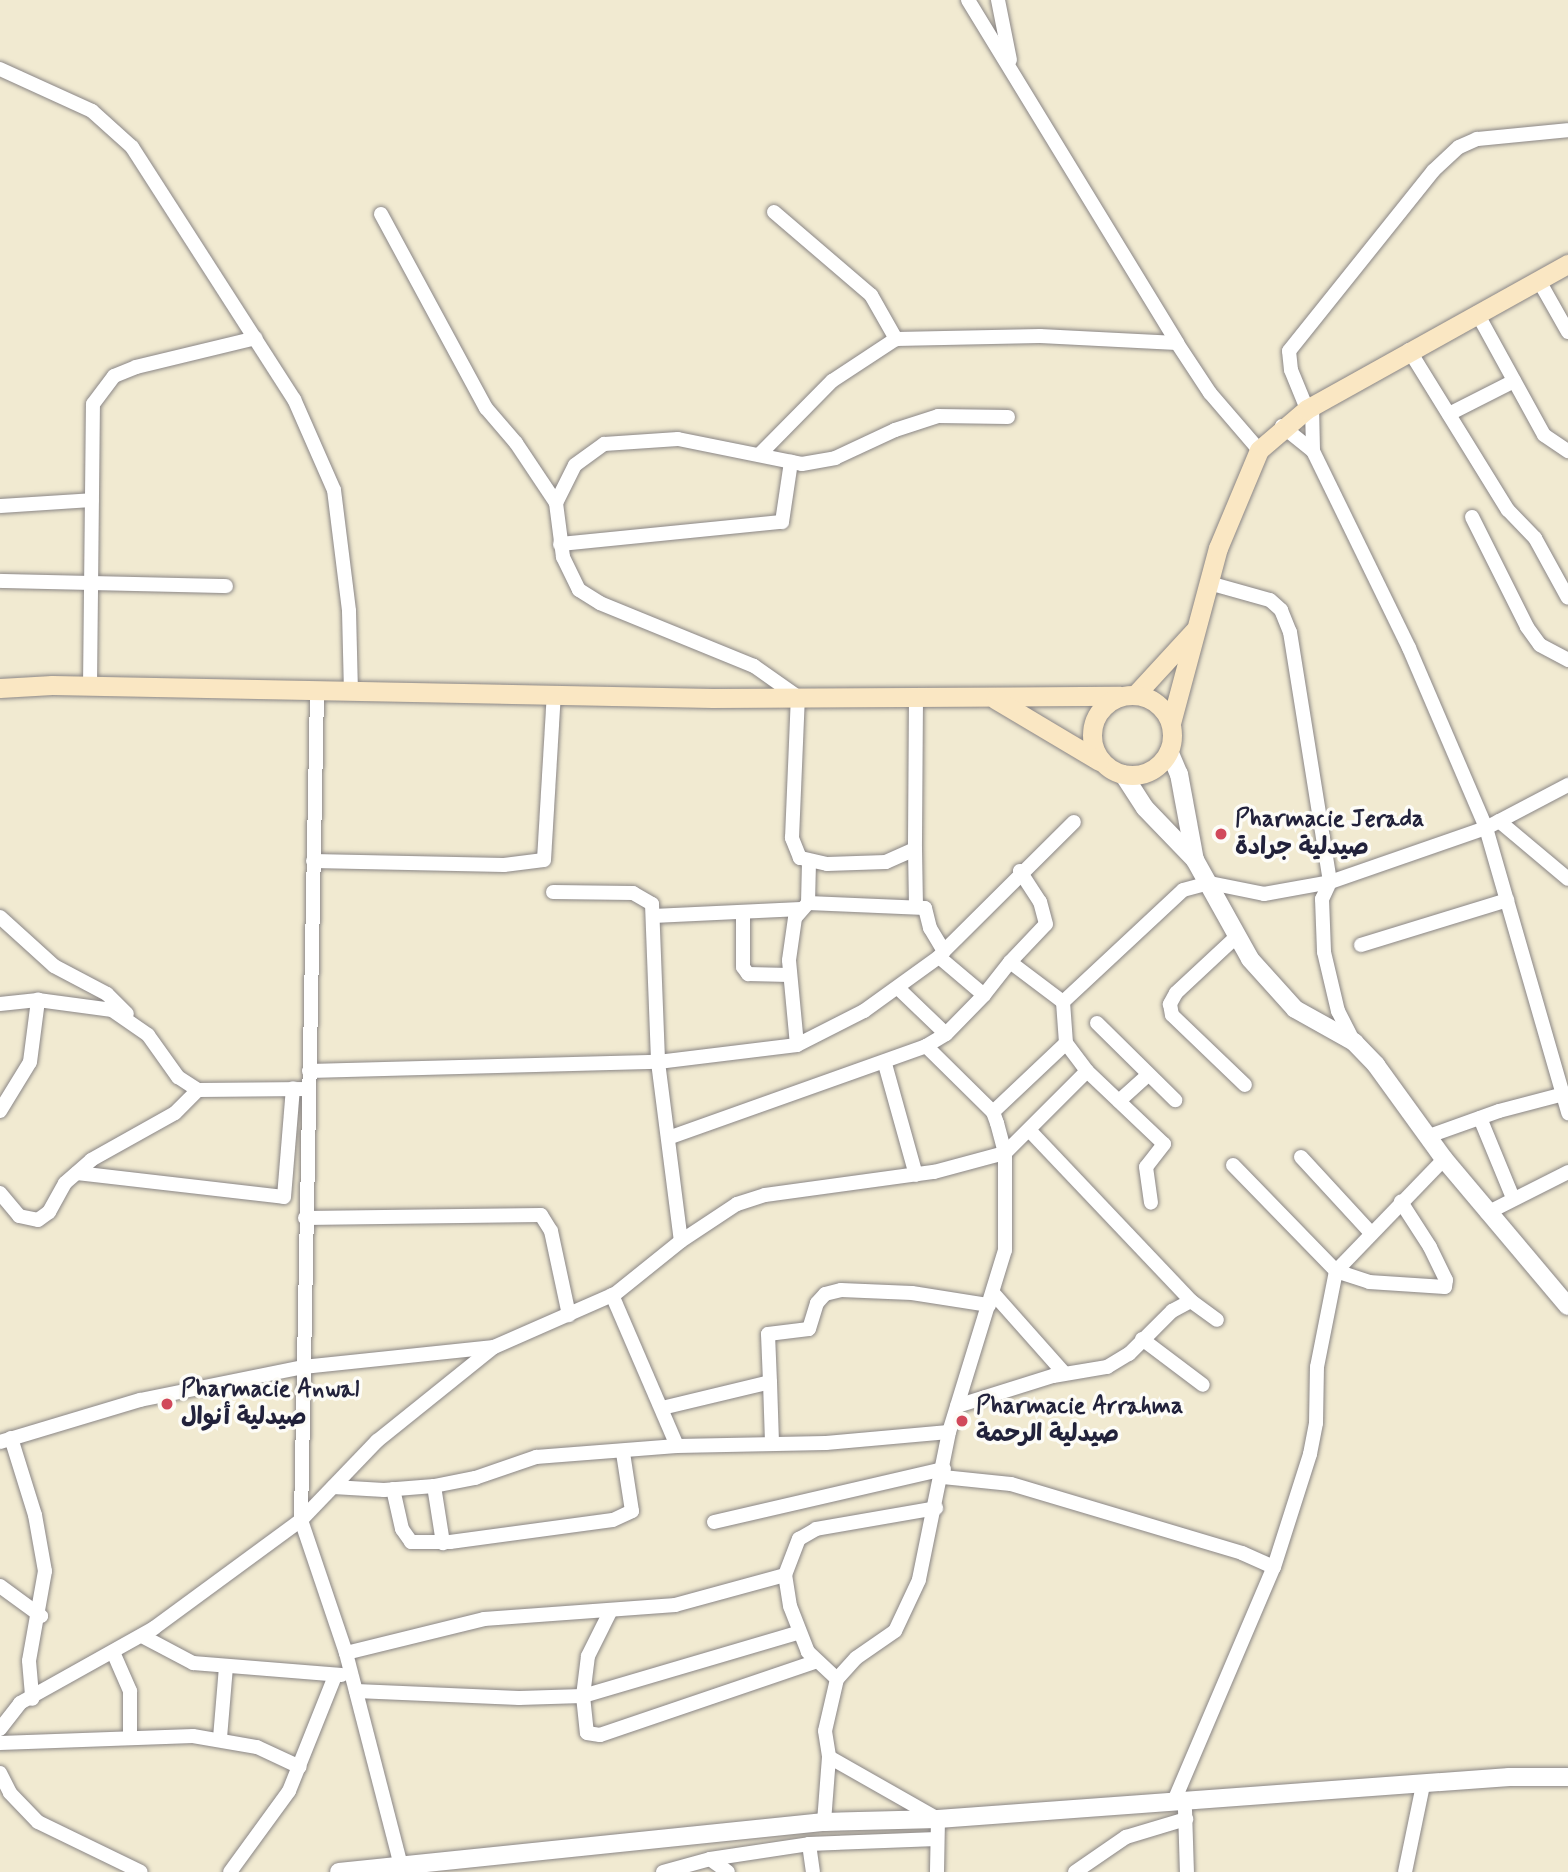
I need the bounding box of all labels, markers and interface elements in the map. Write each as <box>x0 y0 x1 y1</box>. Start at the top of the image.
place label: Pharmacie Jerada صيدلية جرادة <box>1235 806 1425 862</box>
marker: Pharmacie Jerada صيدلية جرادة <box>1213 826 1229 842</box>
place label: Pharmacie Anwal صيدلية أنوال <box>181 1376 357 1432</box>
place label: Pharmacie Arrahma صيدلية الرحمة <box>976 1393 1183 1449</box>
marker: Pharmacie Anwal صيدلية أنوال <box>159 1396 175 1412</box>
marker: Pharmacie Arrahma صيدلية الرحمة <box>954 1413 970 1429</box>

